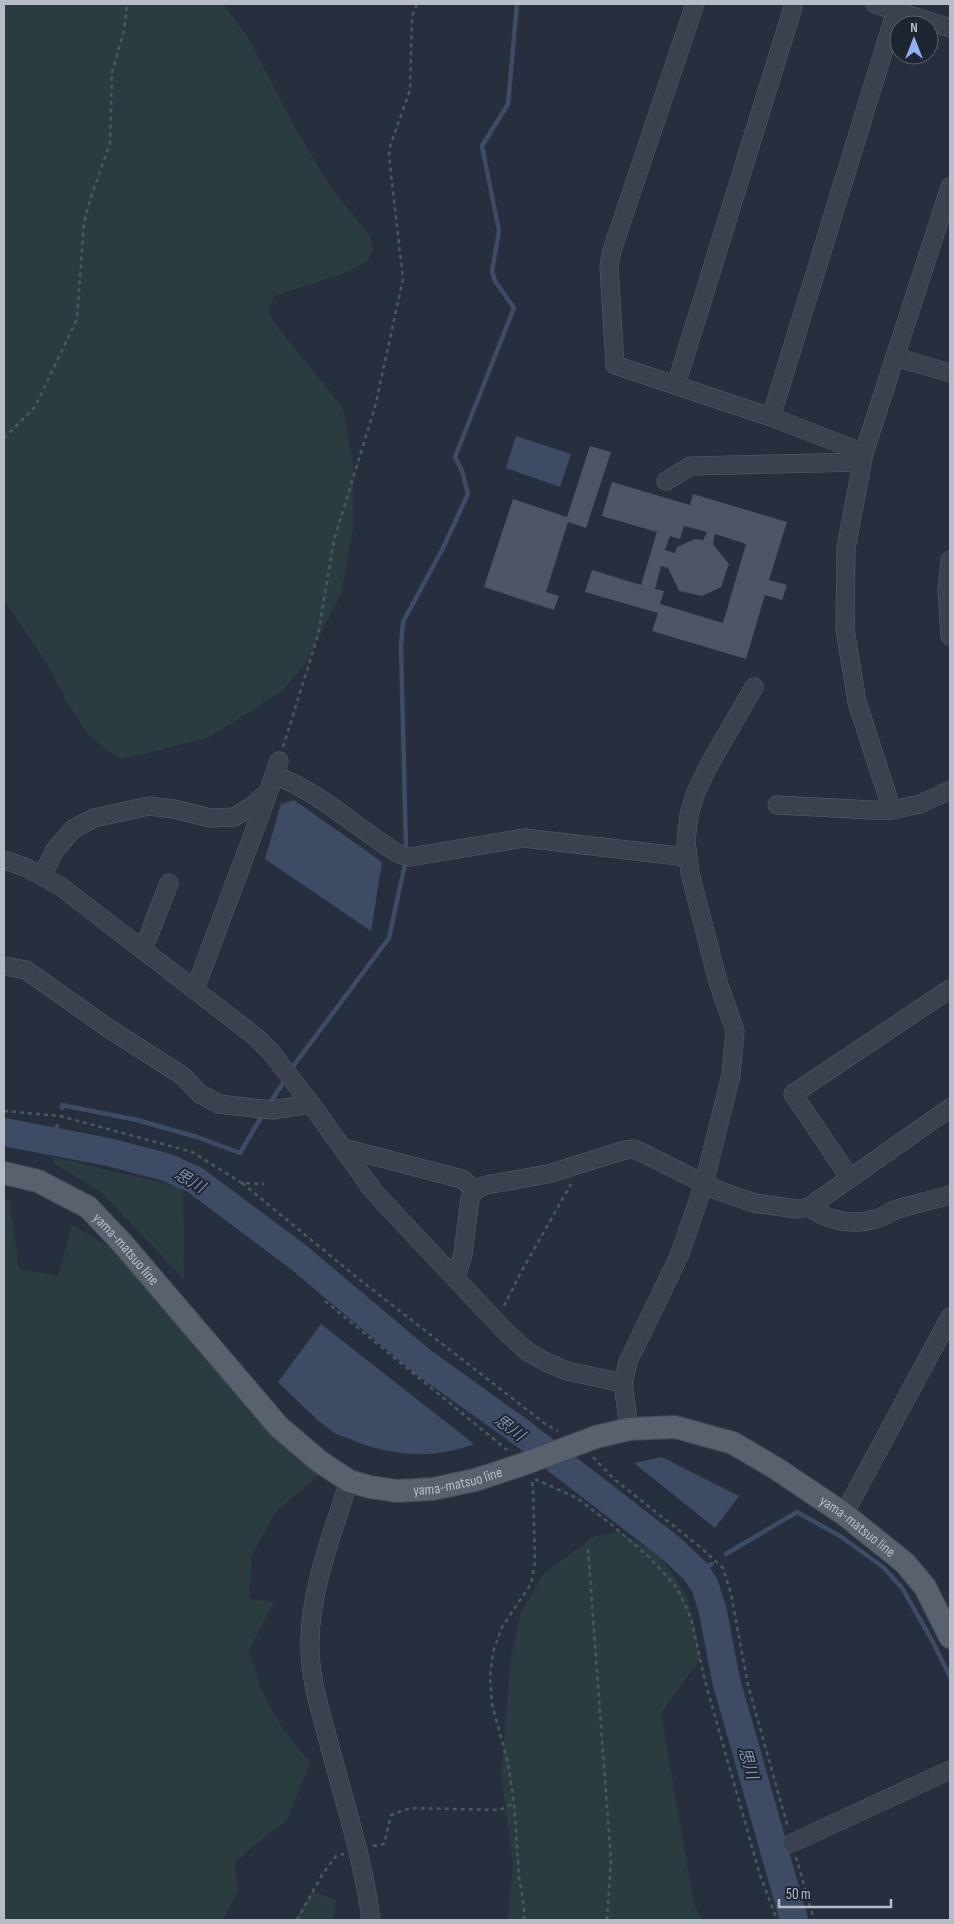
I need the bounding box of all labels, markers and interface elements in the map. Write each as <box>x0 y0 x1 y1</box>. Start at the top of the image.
north arrow <box>889 15 939 65</box>
text: N <box>910 19 918 36</box>
water label: 思川 <box>171 1165 210 1199</box>
street label: yama-matsuo line <box>88 1209 163 1289</box>
water label: 思川 <box>491 1411 529 1447</box>
street label: yama-matsuo line <box>413 1463 505 1500</box>
street label: yama-matsuo line <box>816 1491 899 1562</box>
water label: 思川 <box>734 1745 762 1783</box>
scale bar <box>779 1876 892 1908</box>
text: 50 m <box>786 1885 811 1904</box>

